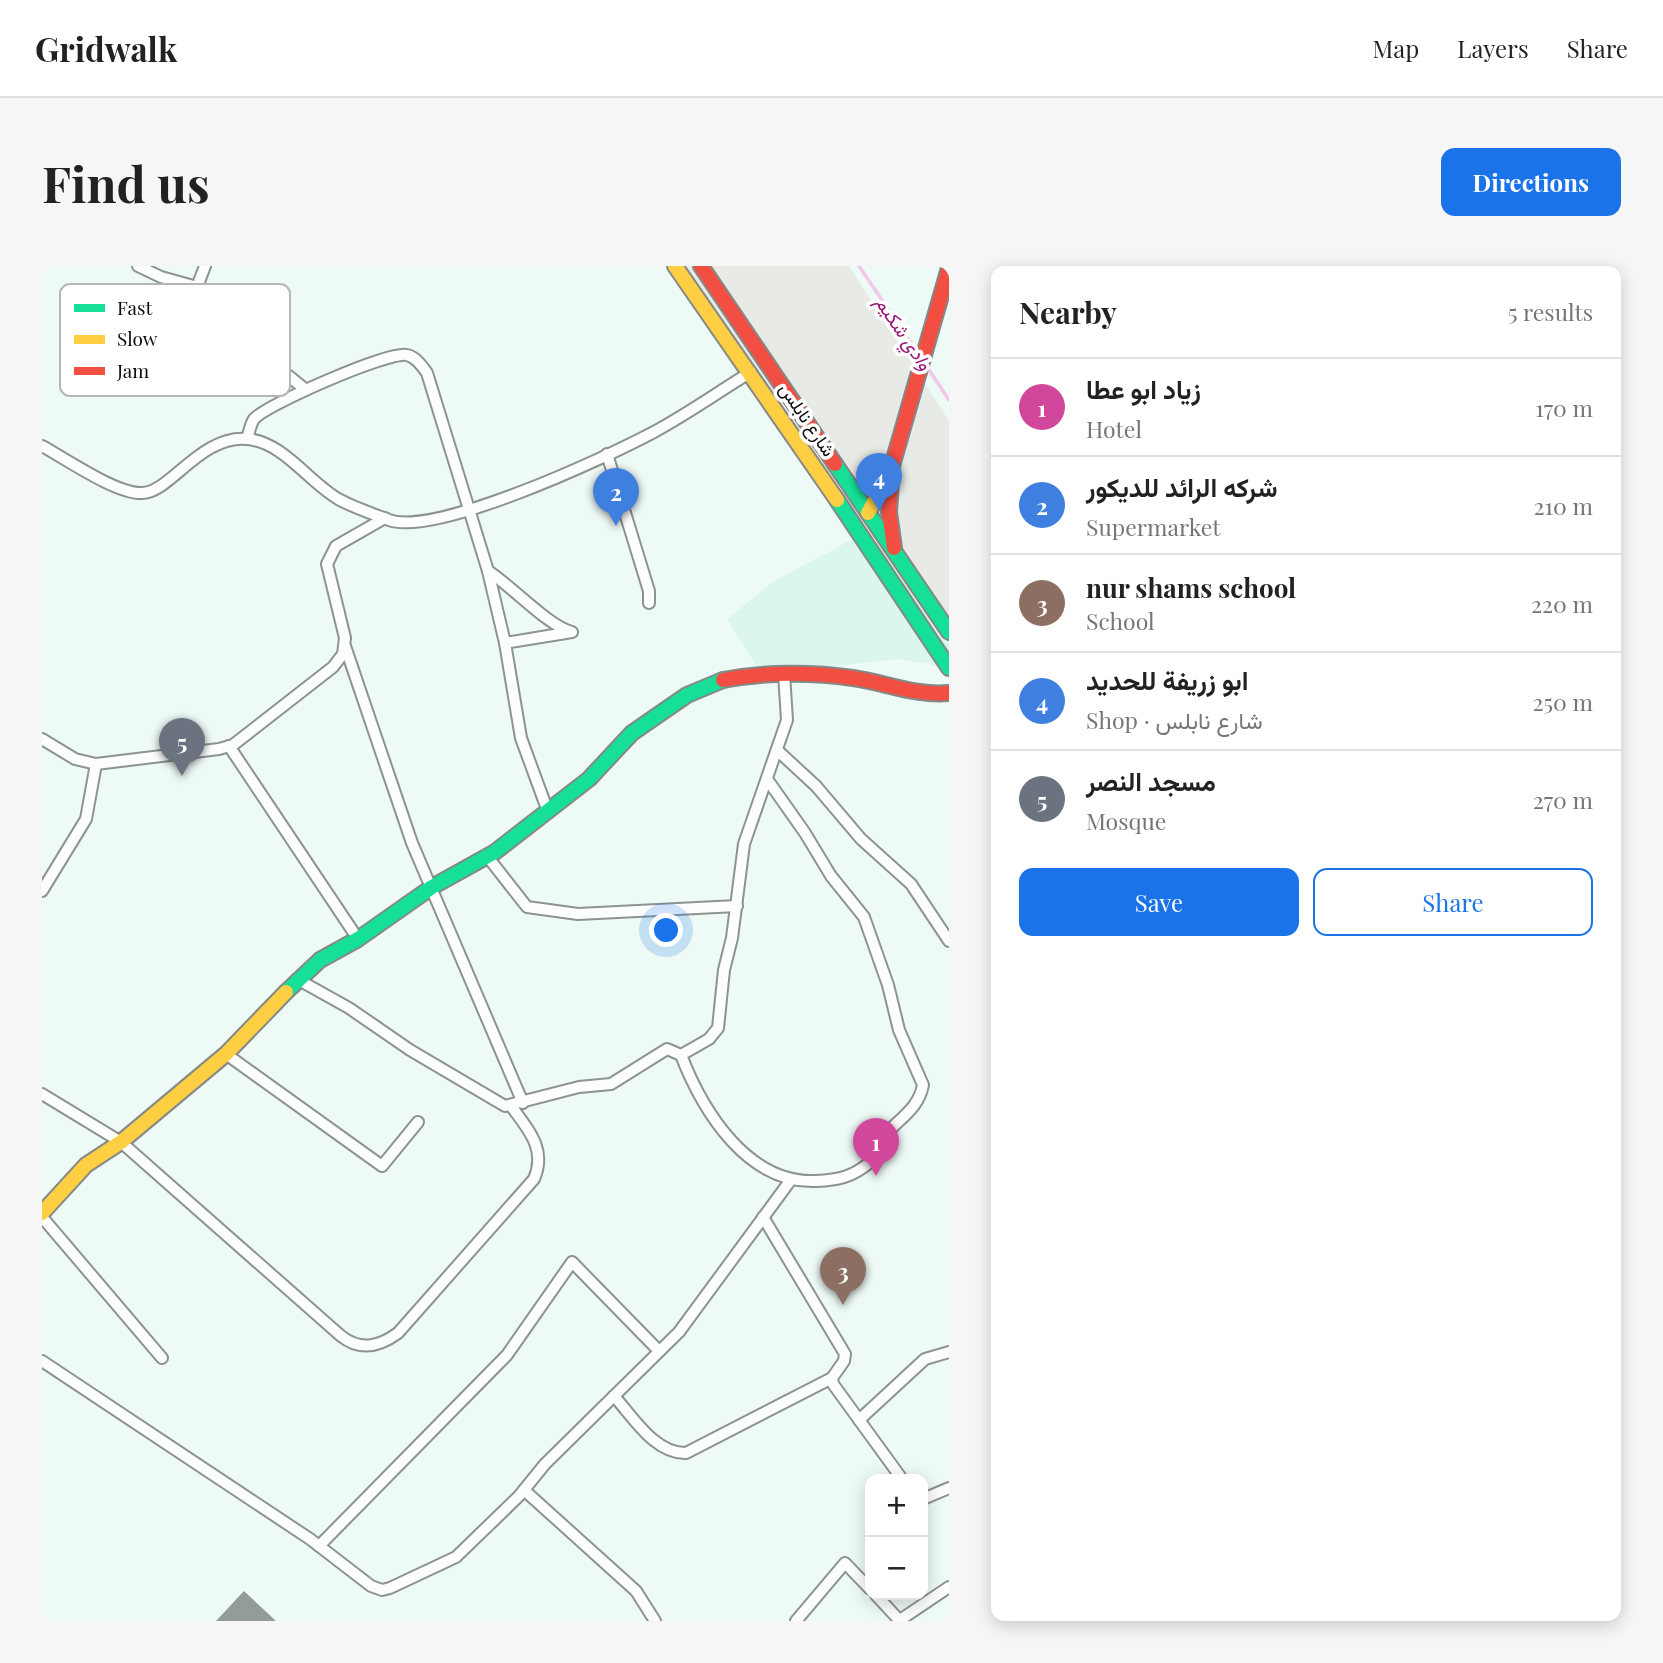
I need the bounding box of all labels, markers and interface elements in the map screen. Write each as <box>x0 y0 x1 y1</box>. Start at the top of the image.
text: Gridwalk <box>35 26 177 70</box>
text: Map <box>1373 32 1419 64</box>
text: Layers <box>1457 32 1529 64</box>
text: Share <box>1567 32 1628 64</box>
button: Directions <box>1441 148 1621 216</box>
text: Find us <box>42 150 210 215</box>
legend <box>60 284 290 396</box>
water label: وادي شكيم <box>867 290 939 377</box>
text: Nearby <box>1019 292 1117 332</box>
text: Fast <box>117 294 153 320</box>
text: 5 results <box>1508 296 1593 327</box>
text: Slow <box>117 325 158 351</box>
text: Jam <box>116 357 149 383</box>
text: زياد ابو عطا <box>1086 371 1201 406</box>
street label: شارع نابلس <box>774 378 841 461</box>
text: 1 <box>1038 392 1046 423</box>
text: 170 m <box>1535 392 1593 423</box>
text: Hotel <box>1086 413 1142 444</box>
pin: 4 <box>856 453 902 511</box>
pin: 2 <box>593 468 639 526</box>
text: شركه الرائد للديكور <box>1086 469 1278 504</box>
text: 2 <box>1036 490 1048 521</box>
text: 210 m <box>1534 490 1593 521</box>
text: Supermarket <box>1086 511 1220 542</box>
text: nur shams school <box>1086 570 1296 605</box>
text: 3 <box>1036 588 1048 619</box>
text: 220 m <box>1531 588 1593 619</box>
text: School <box>1086 605 1155 636</box>
text: ابو زريفة للحديد <box>1086 662 1248 697</box>
text: 4 <box>1036 686 1048 717</box>
text: 250 m <box>1532 686 1593 717</box>
text: Shop · شارع نابلس <box>1086 704 1263 735</box>
pin: 5 <box>159 718 205 776</box>
text: مسجد النصر <box>1086 763 1216 798</box>
text: 5 <box>1037 784 1047 815</box>
text: 270 m <box>1533 784 1593 815</box>
text: Mosque <box>1086 805 1166 836</box>
button: Save <box>1019 868 1299 936</box>
button: Share <box>1313 868 1593 936</box>
your location <box>649 913 683 947</box>
pin: 1 <box>853 1118 899 1176</box>
pin: 3 <box>820 1247 866 1305</box>
map controls <box>865 1474 928 1600</box>
button: + <box>865 1474 928 1537</box>
button: − <box>865 1537 928 1600</box>

